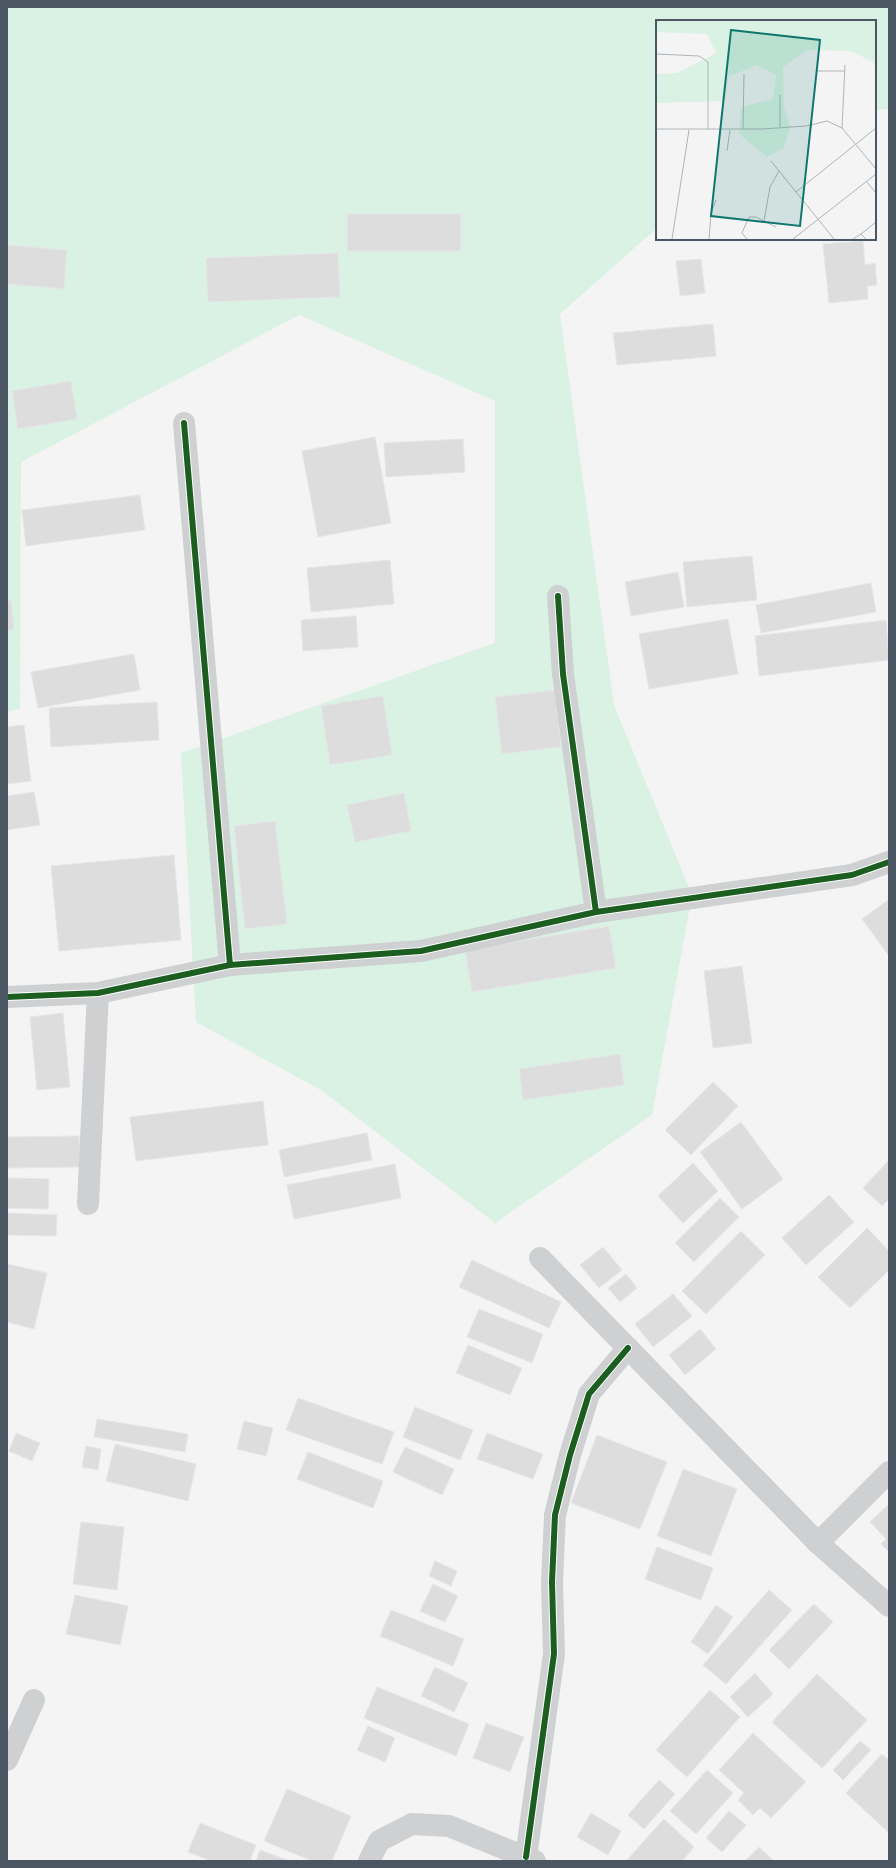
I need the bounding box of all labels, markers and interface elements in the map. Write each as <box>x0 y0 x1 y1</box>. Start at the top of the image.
inset map <box>656 20 876 240</box>

